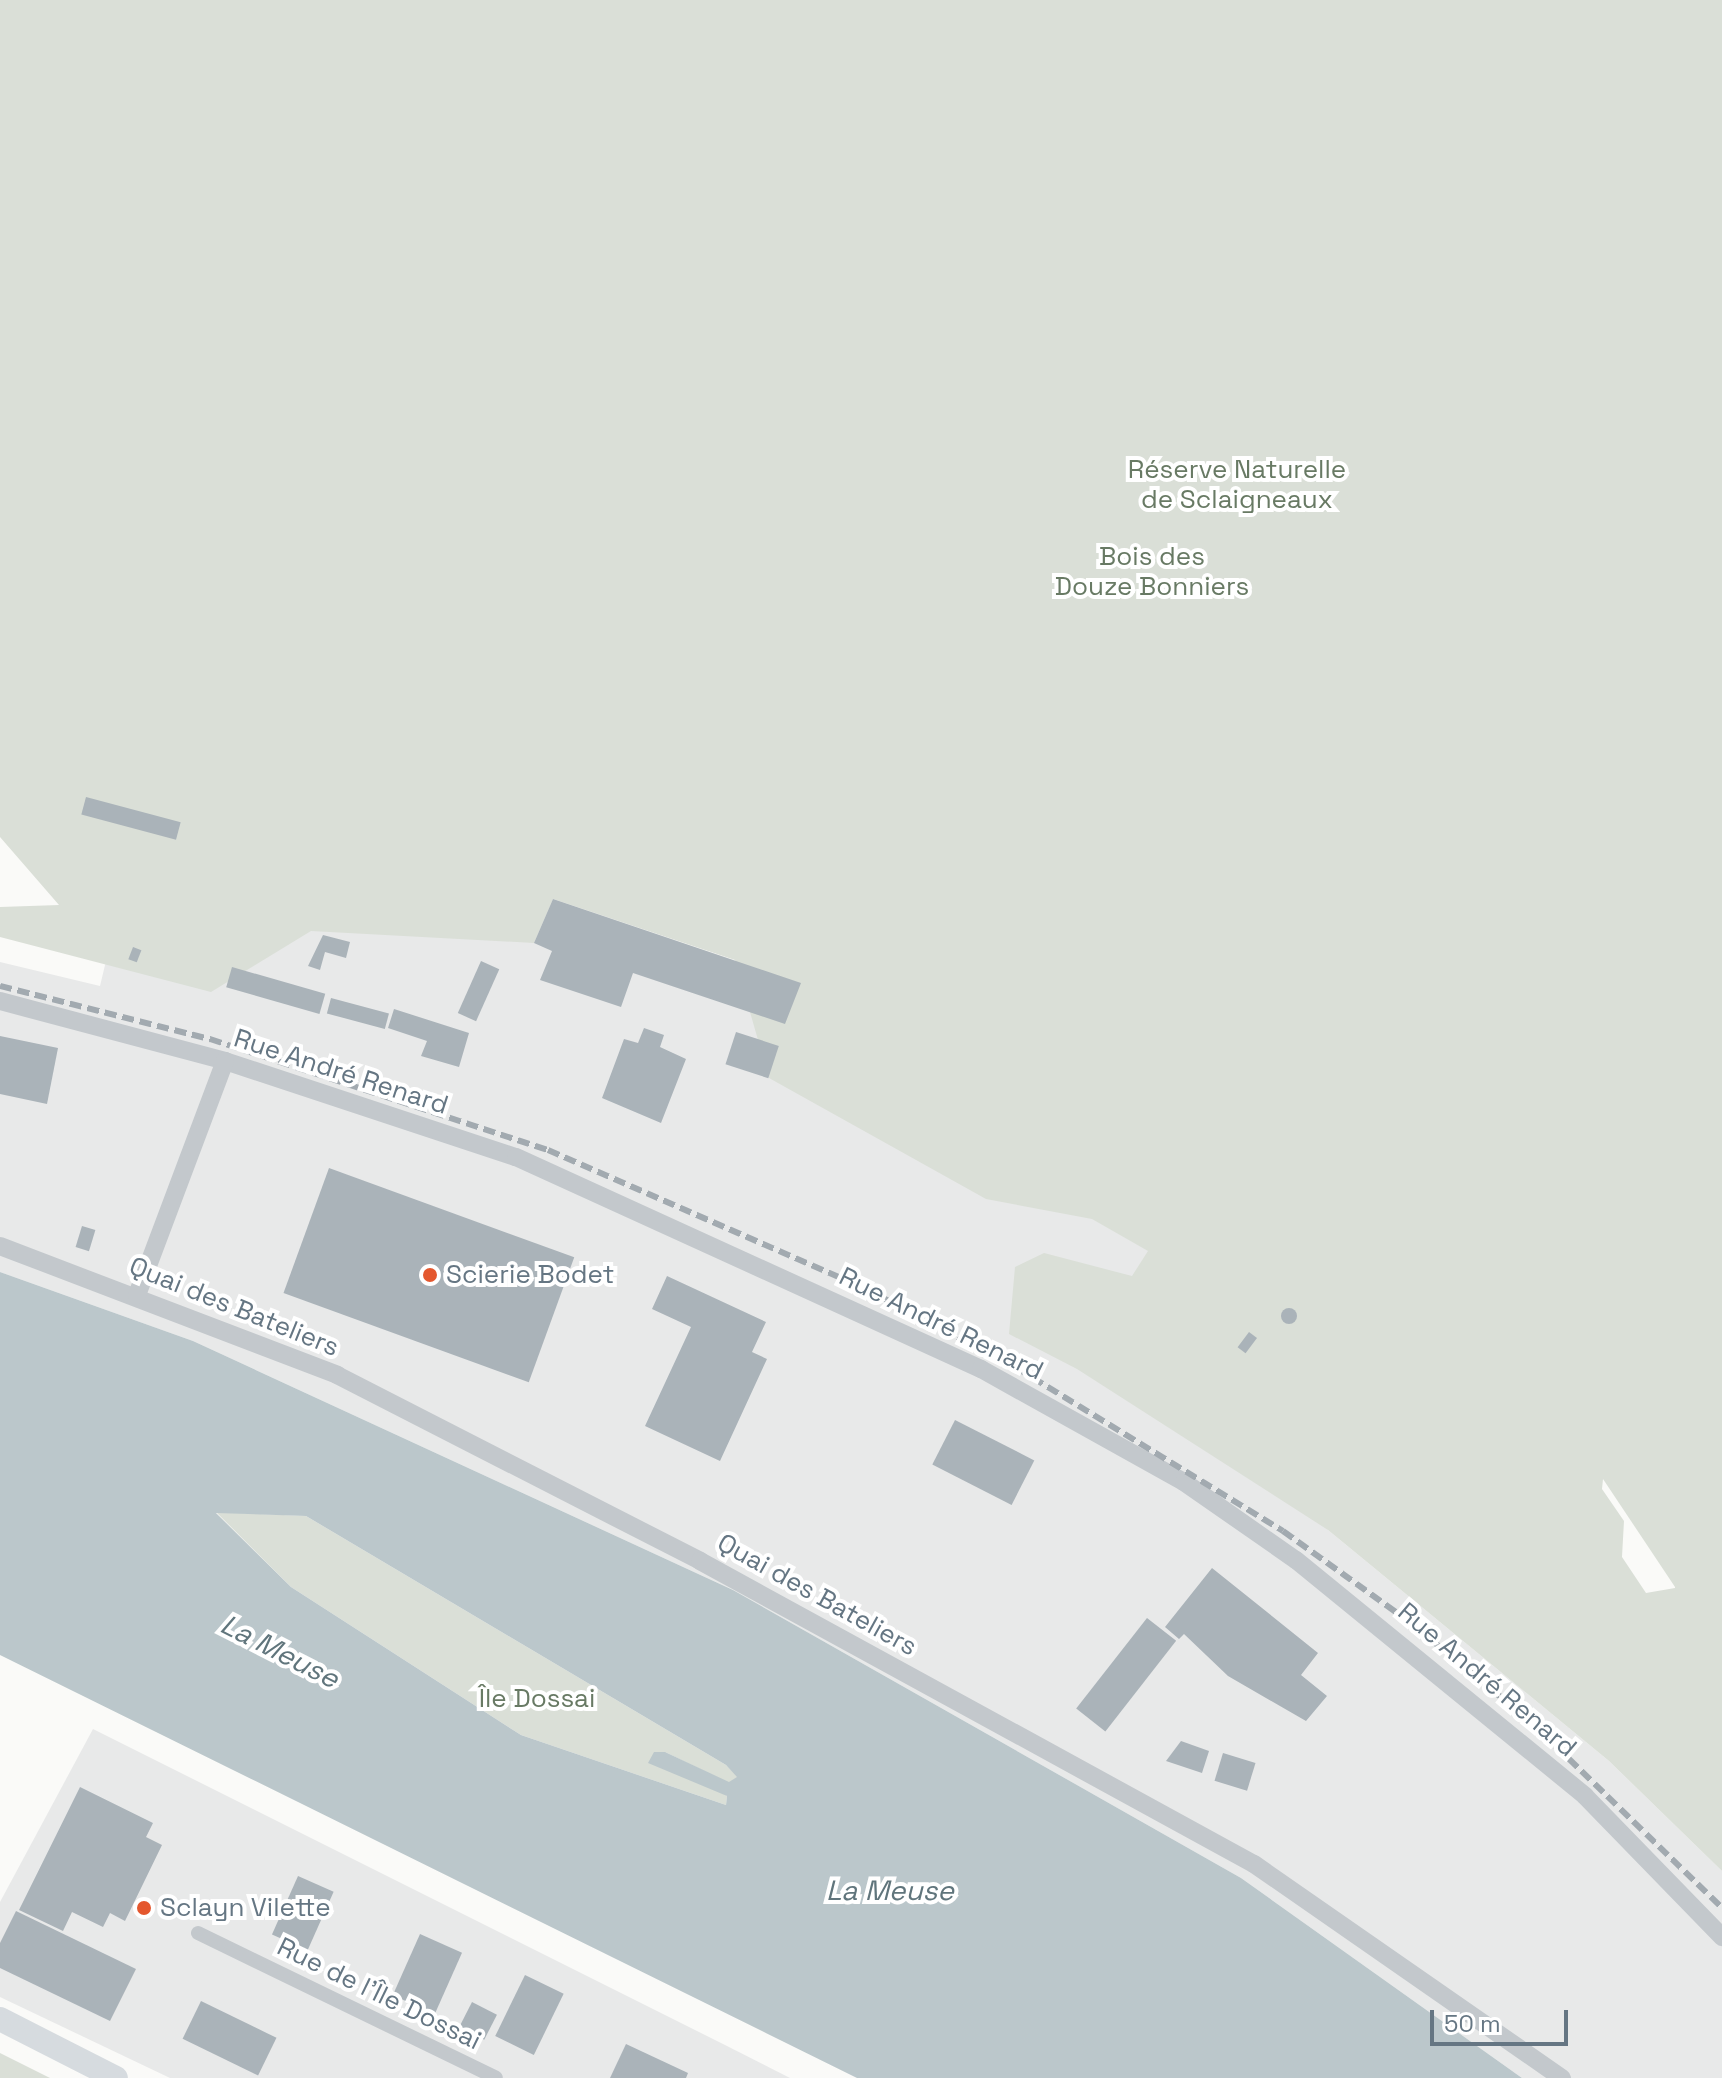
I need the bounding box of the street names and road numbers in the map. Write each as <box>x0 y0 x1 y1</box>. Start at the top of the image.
street label: Rue André Renard <box>230 1023 452 1121</box>
street label: Quai des Bateliers <box>125 1251 343 1363</box>
street label: Rue André Renard <box>834 1261 1048 1387</box>
street label: Quai des Bateliers <box>712 1527 922 1663</box>
street label: Rue André Renard <box>1391 1596 1583 1764</box>
street label: Rue de l'Île Dossai <box>272 1931 486 2057</box>

